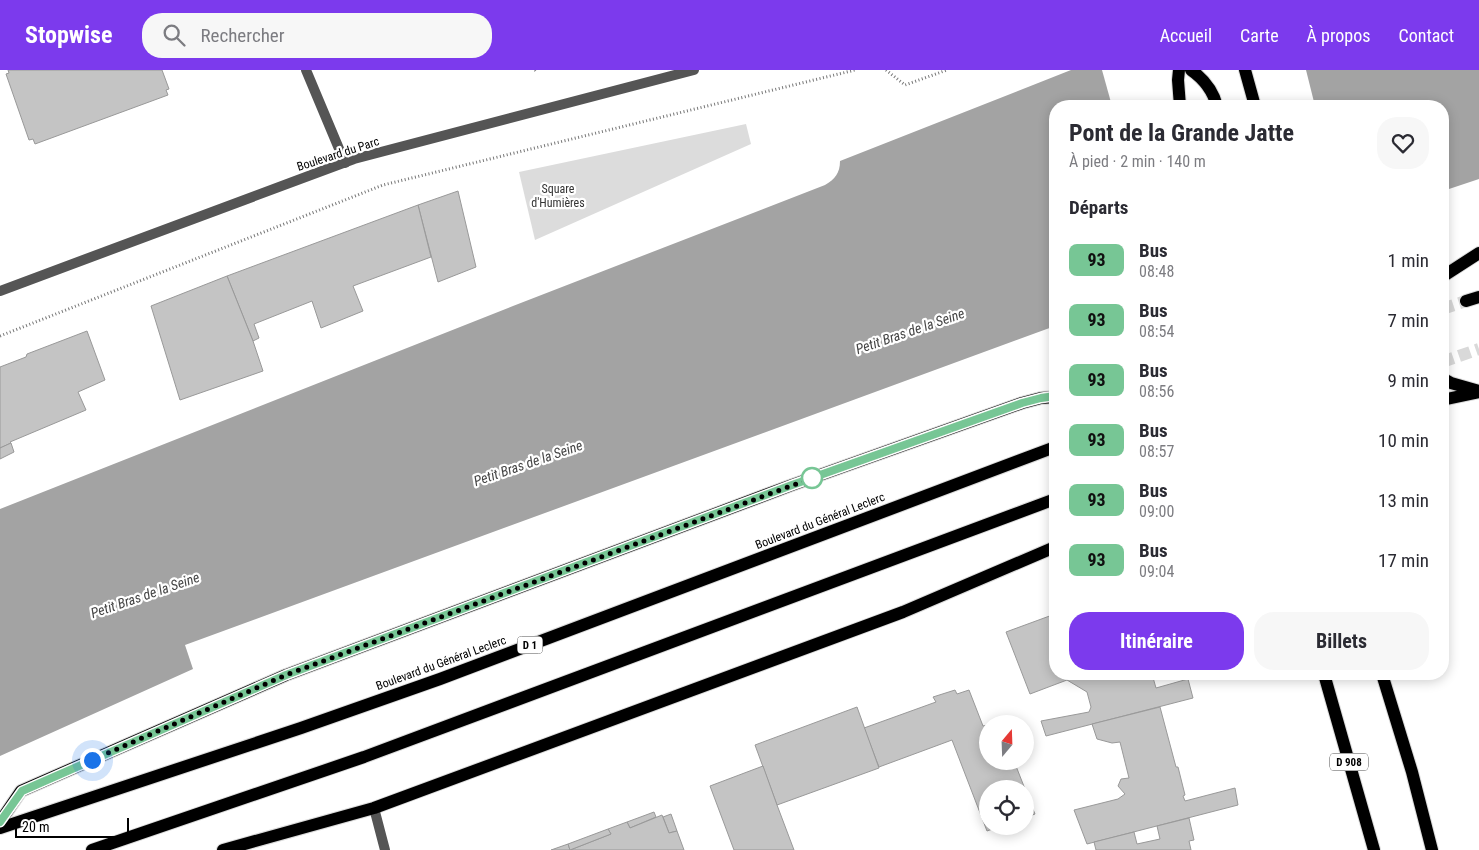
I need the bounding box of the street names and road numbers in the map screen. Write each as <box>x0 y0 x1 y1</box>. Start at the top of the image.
street label: Boulevard du Parc <box>295 134 381 174</box>
street label: Boulevard du Général Leclerc <box>753 490 887 552</box>
street label: Boulevard du Général Leclerc <box>374 633 508 693</box>
road number: D 1 <box>518 636 542 654</box>
road number: D 908 <box>1330 754 1368 770</box>

